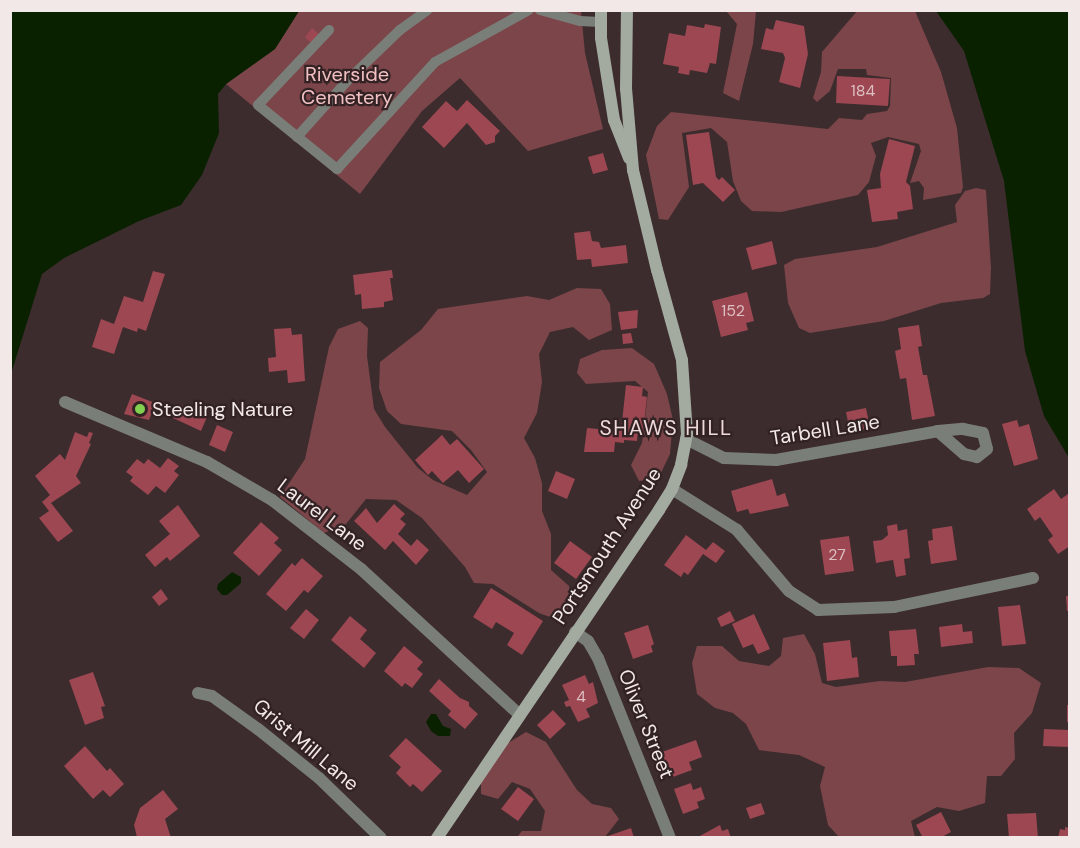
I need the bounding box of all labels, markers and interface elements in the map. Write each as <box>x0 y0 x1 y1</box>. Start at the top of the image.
park label: Riverside Cemetery <box>301 62 393 109</box>
house number: 184 <box>851 81 875 101</box>
house number: 152 <box>721 301 745 321</box>
place label: Steeling Nature <box>152 397 293 421</box>
marker: Steeling Nature <box>133 402 147 416</box>
street label: Tarbell Lane <box>769 410 881 450</box>
district label: SHAWS HILL <box>599 415 733 441</box>
street label: Portsmouth Avenue <box>547 463 667 629</box>
street label: Laurel Lane <box>273 474 371 556</box>
house number: 27 <box>828 545 846 565</box>
street label: Oliver Street <box>613 666 679 782</box>
house number: 4 <box>576 687 586 707</box>
street label: Grist Mill Lane <box>248 694 364 796</box>

